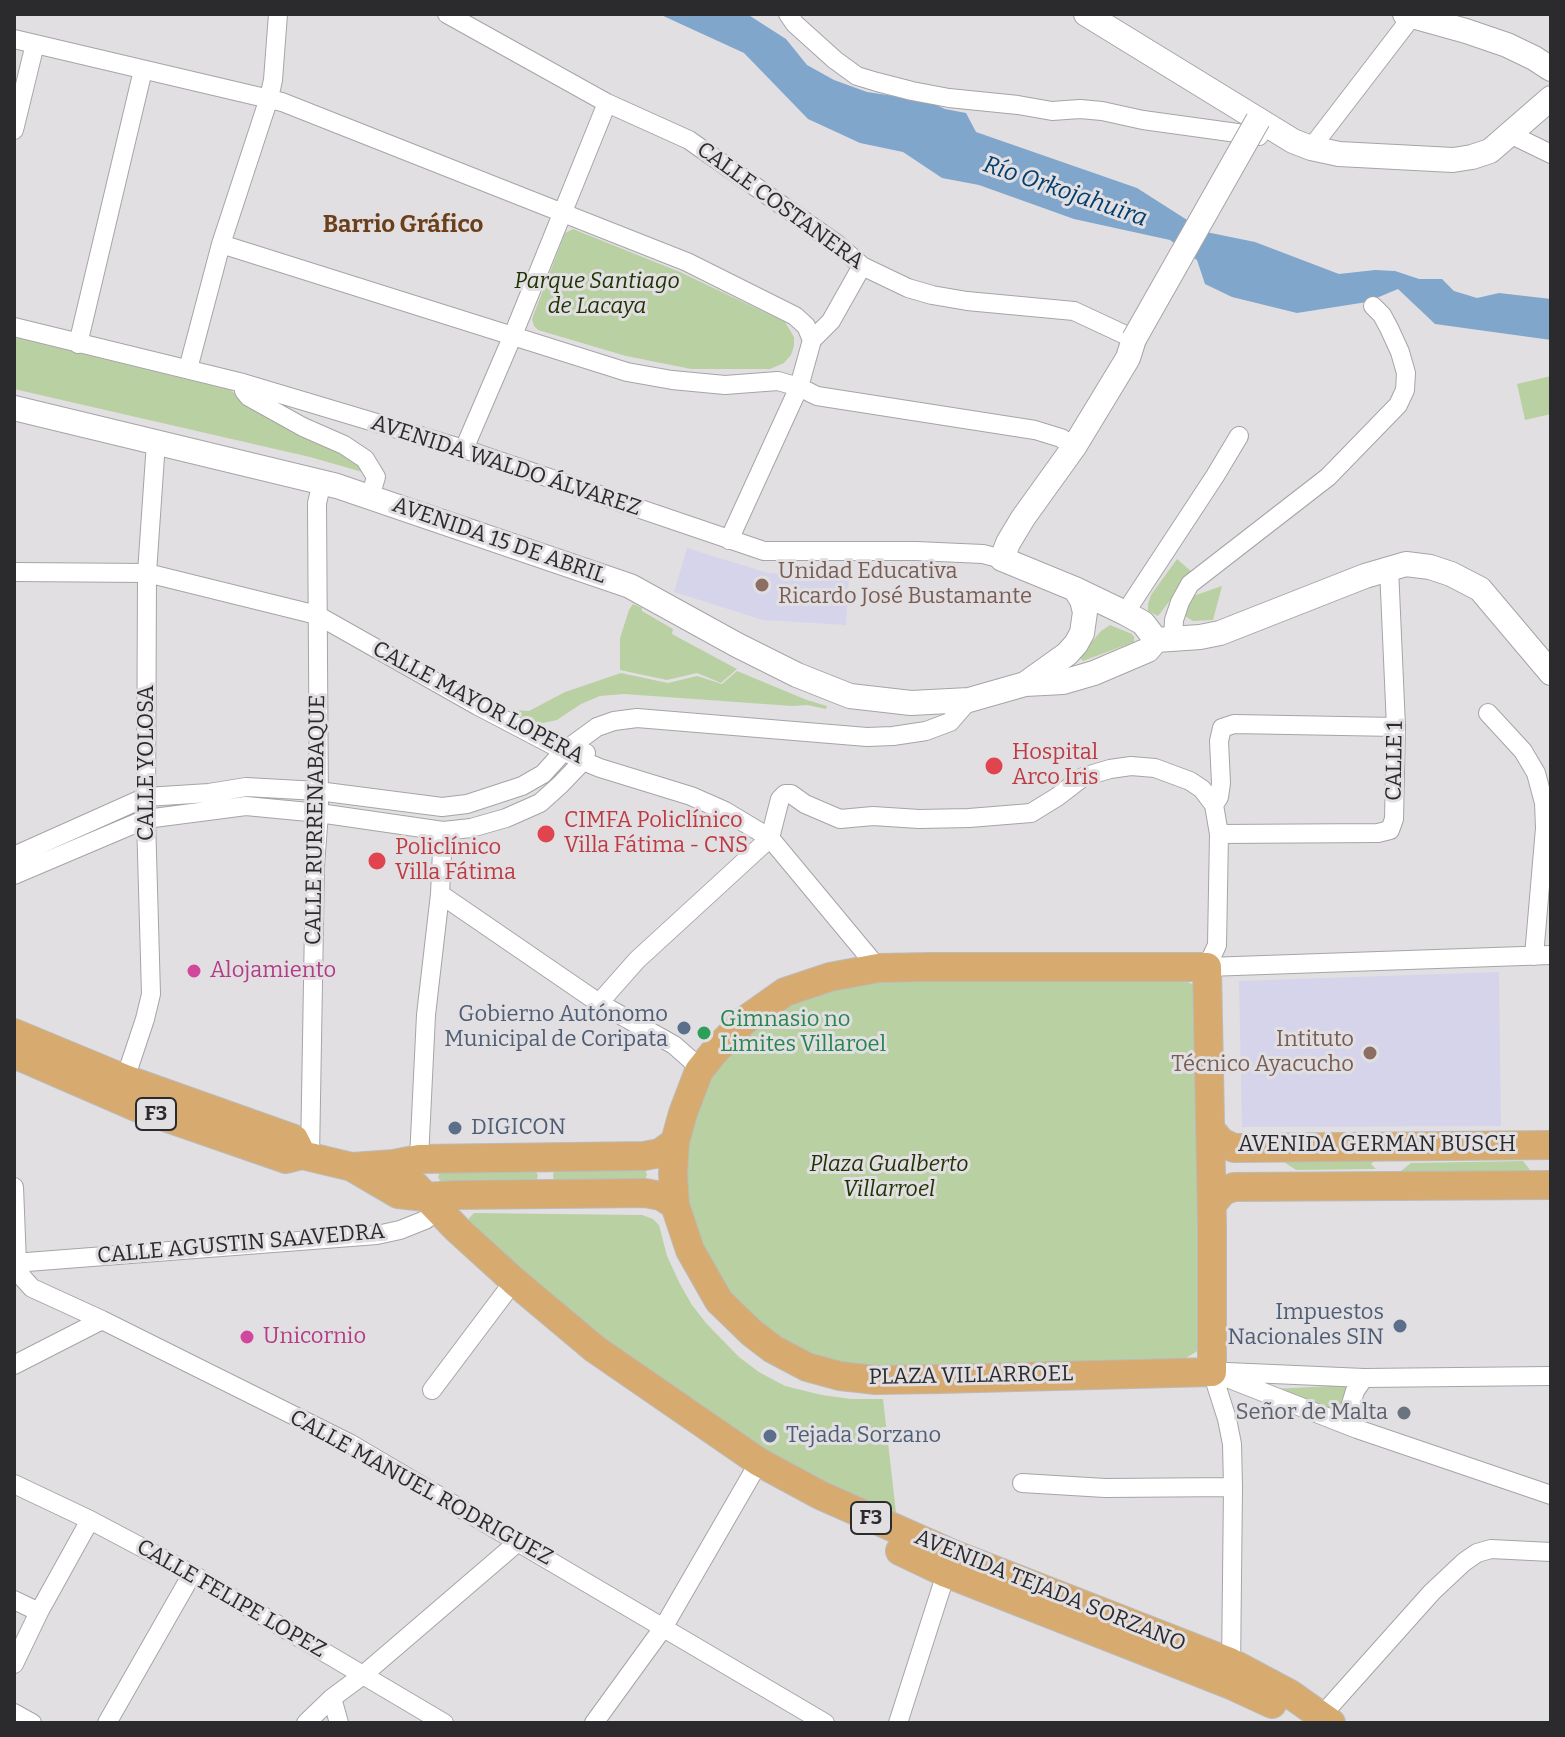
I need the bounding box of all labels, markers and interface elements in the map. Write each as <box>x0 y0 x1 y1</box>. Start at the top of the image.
street label: CALLE COSTANERA <box>691 137 869 275</box>
water label: Río Orkojahuira <box>979 150 1151 234</box>
district label: Barrio Gráfico <box>323 211 483 239</box>
park label: Parque Santiago de Lacaya <box>514 269 680 320</box>
street label: AVENIDA WALDO ÁLVAREZ <box>368 410 644 522</box>
street label: AVENIDA 15 DE ABRIL <box>389 492 609 590</box>
place label: Unidad Educativa Ricardo José Bustamante <box>778 559 1032 610</box>
marker: Unidad Educativa Ricardo José Bustamante <box>753 576 771 594</box>
street label: CALLE MAYOR LOPERA <box>368 636 588 770</box>
street label: CALLE YOLOSA <box>134 685 160 841</box>
street label: CALLE RURRENABAQUE <box>301 695 331 945</box>
street label: CALLE 1 <box>1381 721 1409 801</box>
place label: Hospital Arco Iris <box>1012 740 1099 792</box>
marker: Hospital Arco Iris <box>983 755 1005 777</box>
place label: CIMFA Policlínico Villa Fátima - CNS <box>564 808 748 860</box>
marker: CIMFA Policlínico Villa Fátima - CNS <box>535 823 557 845</box>
place label: Policlínico Villa Fátima <box>395 835 516 886</box>
marker: Policlínico Villa Fátima <box>366 850 388 872</box>
place label: Alojamiento <box>210 958 336 984</box>
marker: Alojamiento <box>185 962 203 980</box>
place label: Gobierno Autónomo Municipal de Coripata <box>444 1002 668 1054</box>
place label: Gimnasio no Limites Villaroel <box>720 1007 886 1058</box>
marker: Gobierno Autónomo Municipal de Coripata <box>675 1019 693 1037</box>
marker: Gimnasio no Limites Villaroel <box>695 1024 713 1042</box>
place label: Intituto Técnico Ayacucho <box>1171 1027 1354 1078</box>
marker: Intituto Técnico Ayacucho <box>1361 1044 1379 1062</box>
road number: F3 <box>136 1098 176 1130</box>
place label: DIGICON <box>471 1115 566 1141</box>
marker: DIGICON <box>446 1119 464 1137</box>
street label: AVENIDA GERMAN BUSCH <box>1238 1132 1516 1158</box>
park label: Plaza Gualberto Villarroel <box>810 1152 968 1204</box>
street label: CALLE AGUSTIN SAAVEDRA <box>96 1218 386 1270</box>
place label: Impuestos Nacionales SIN <box>1227 1300 1384 1352</box>
marker: Impuestos Nacionales SIN <box>1391 1317 1409 1335</box>
place label: Unicornio <box>263 1324 366 1350</box>
marker: Unicornio <box>238 1328 256 1346</box>
street label: PLAZA VILLARROEL <box>868 1361 1074 1391</box>
place label: Señor de Malta <box>1235 1400 1388 1426</box>
marker: Señor de Malta <box>1395 1404 1413 1422</box>
street label: CALLE MANUEL RODRIGUEZ <box>285 1405 557 1571</box>
place label: Tejada Sorzano <box>786 1423 941 1449</box>
marker: Tejada Sorzano <box>761 1427 779 1445</box>
road number: F3 <box>851 1502 891 1534</box>
street label: AVENIDA TEJADA SORZANO <box>911 1524 1189 1658</box>
street label: CALLE FELIPE LOPEZ <box>132 1534 330 1664</box>

